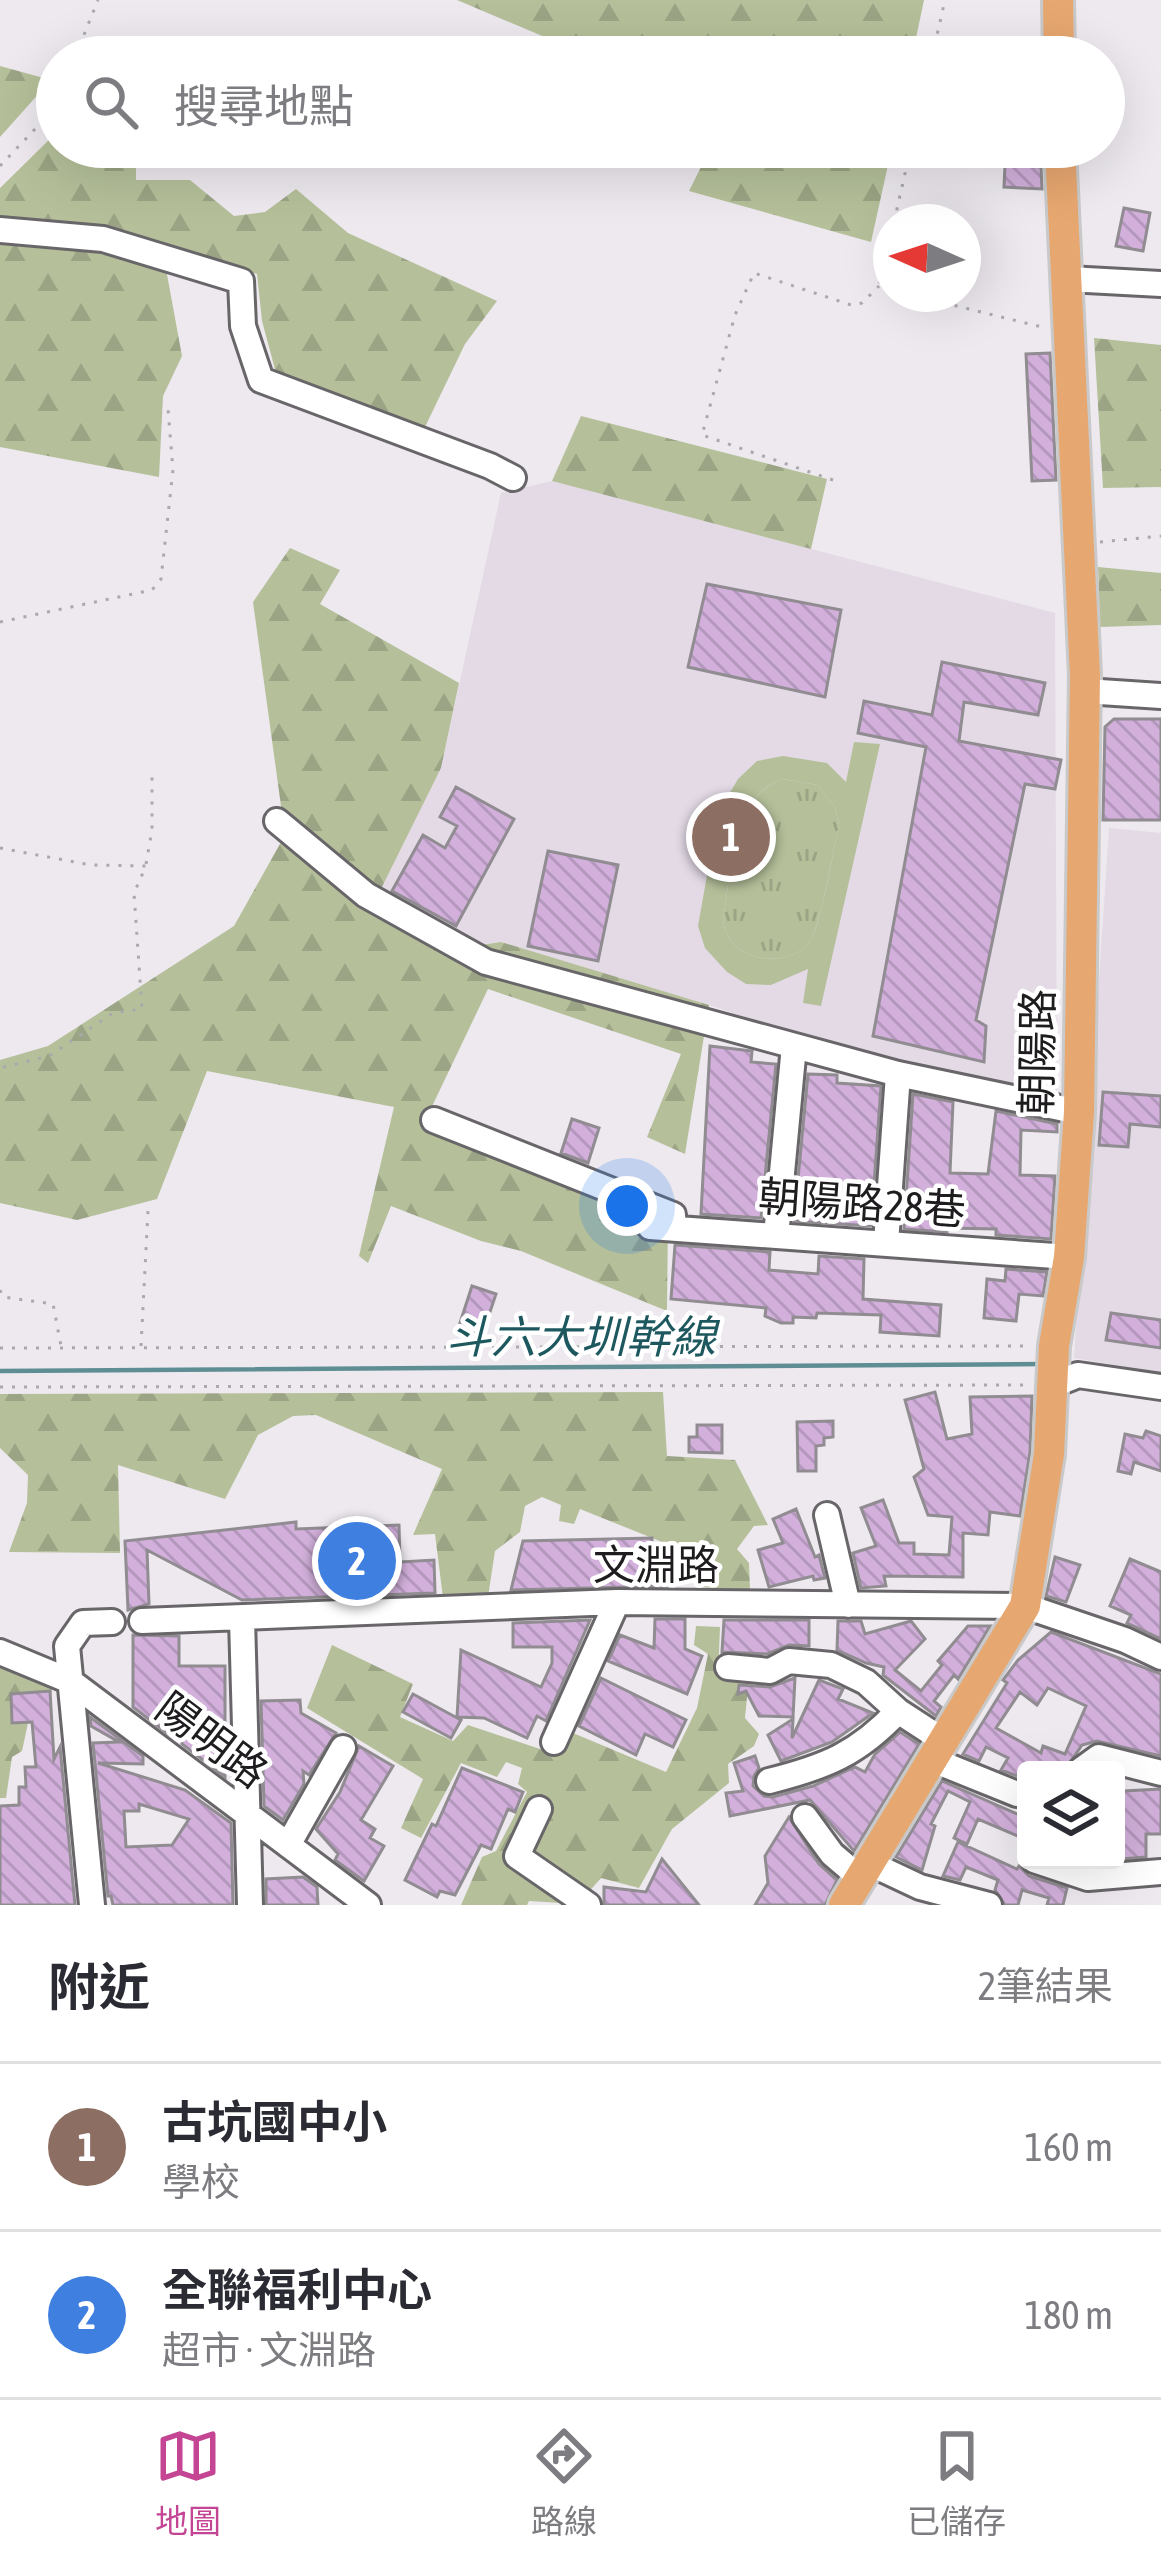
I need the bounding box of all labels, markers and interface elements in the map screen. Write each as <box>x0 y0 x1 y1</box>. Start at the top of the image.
search box <box>36 36 1125 168</box>
icon: search <box>78 69 144 135</box>
text: 搜尋地點 <box>174 80 354 132</box>
north arrow <box>873 204 981 312</box>
pin: 1 <box>692 792 770 882</box>
street label: 朝陽路 <box>1012 989 1062 1115</box>
street label: 朝陽路28巷 <box>757 1172 967 1234</box>
your location <box>597 1176 657 1236</box>
water label: 斗六大圳幹線 <box>446 1311 721 1363</box>
pin: 2 <box>318 1516 396 1606</box>
street label: 文淵路 <box>593 1541 719 1589</box>
street label: 陽明路 <box>147 1683 277 1797</box>
map controls <box>1017 1761 1125 1869</box>
button: layers <box>1017 1761 1125 1869</box>
text: 附近 <box>48 1957 150 2016</box>
text: 2筆結果 <box>978 1964 1113 2008</box>
text: 古坑國中小 <box>162 2096 387 2148</box>
text: 1 <box>78 2125 96 2169</box>
text: 160 m <box>1025 2125 1113 2169</box>
text: 學校 <box>162 2160 240 2204</box>
text: 全聯福利中心 <box>162 2264 432 2316</box>
text: 2 <box>78 2293 96 2337</box>
text: 180 m <box>1025 2293 1113 2337</box>
text: 超市 · 文淵路 <box>162 2328 376 2372</box>
tab: 地圖 <box>155 2423 221 2543</box>
tab: 路線 <box>531 2423 597 2543</box>
tab: 已儲存 <box>907 2423 1006 2543</box>

